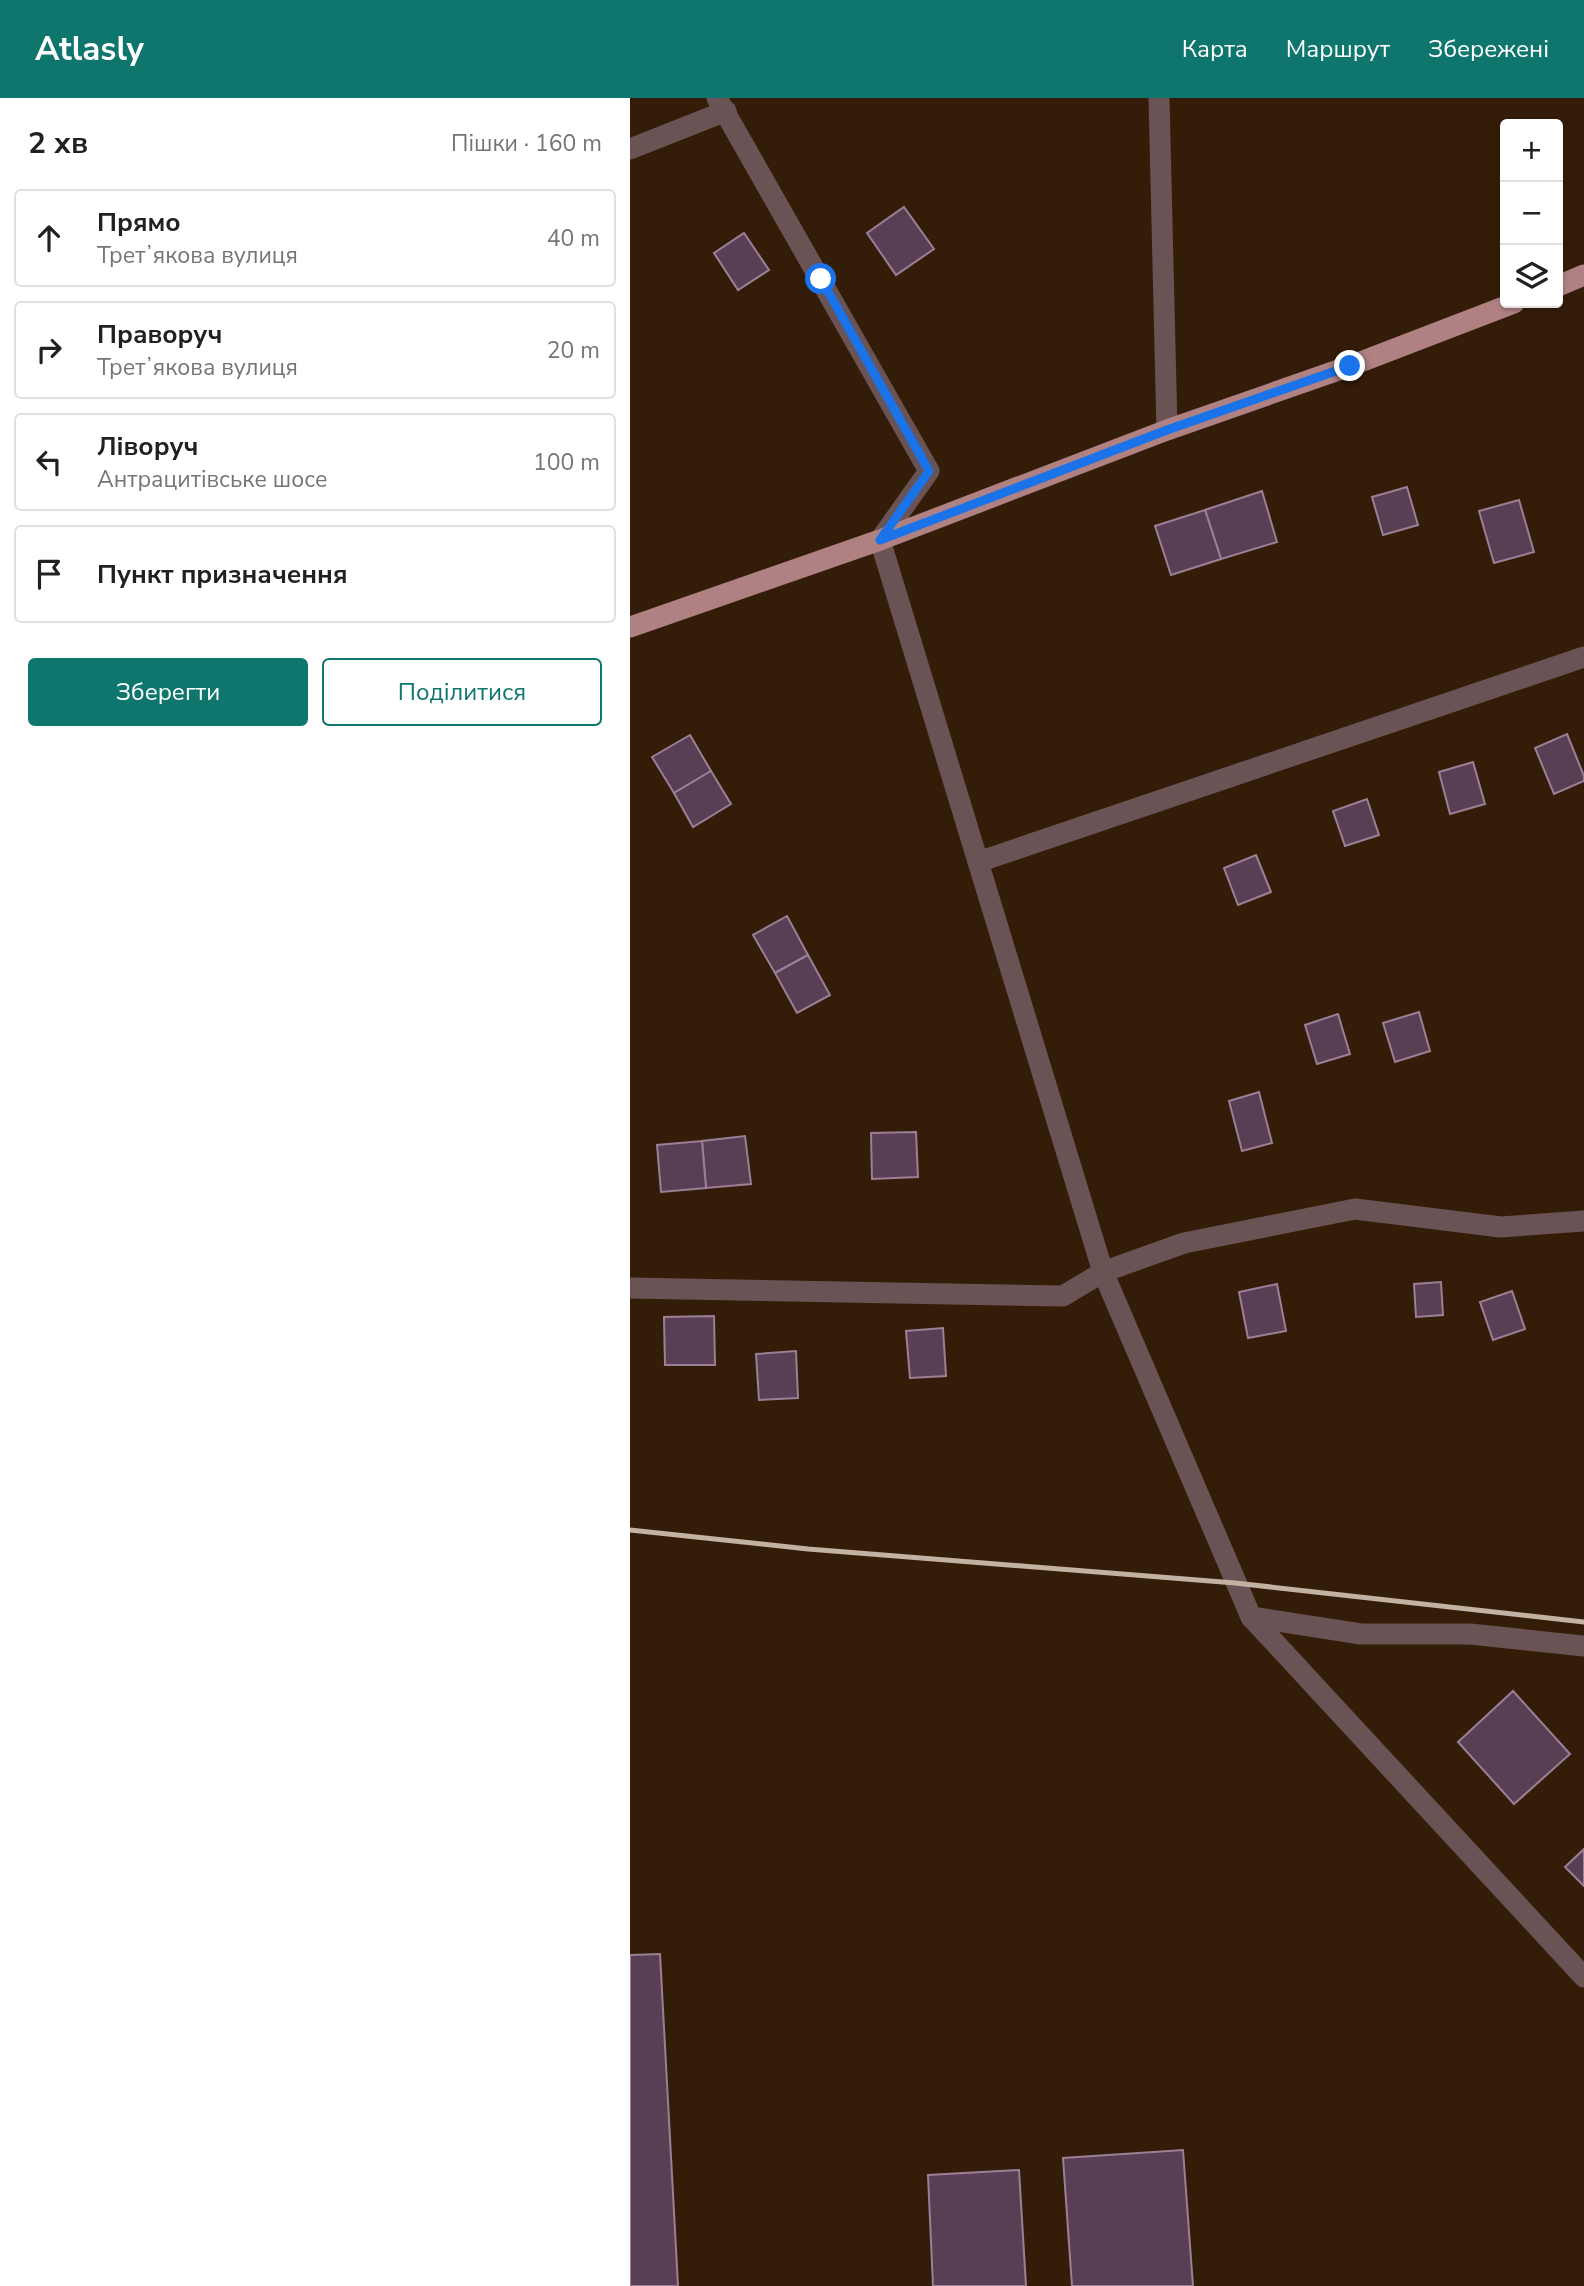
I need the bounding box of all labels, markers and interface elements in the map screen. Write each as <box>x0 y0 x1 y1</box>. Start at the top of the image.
text: Atlasly <box>35 27 144 72</box>
text: Карта <box>1182 33 1248 65</box>
text: Маршрут <box>1286 33 1390 65</box>
text: Збережені <box>1428 33 1549 65</box>
map controls <box>1500 119 1563 308</box>
button: + <box>1500 119 1563 182</box>
text: 2 хв <box>28 123 88 164</box>
text: Пішки · 160 m <box>451 128 602 159</box>
button: − <box>1500 182 1563 245</box>
text: Прямо <box>97 205 181 240</box>
icon: ahead <box>30 219 68 257</box>
text: 40 m <box>547 223 600 254</box>
text: Третʼякова вулиця <box>97 240 298 271</box>
button: layers <box>1500 245 1563 308</box>
route start <box>805 263 836 294</box>
text: Праворуч <box>97 317 222 352</box>
icon: right <box>30 331 68 369</box>
text: 20 m <box>547 335 600 366</box>
route end <box>1334 350 1365 381</box>
text: Третʼякова вулиця <box>97 352 298 383</box>
text: Ліворуч <box>97 429 198 464</box>
icon: left <box>30 443 68 481</box>
text: 100 m <box>533 447 600 478</box>
text: Антрацитівське шосе <box>97 464 328 495</box>
icon: arrive <box>30 555 68 593</box>
text: Пункт призначення <box>97 557 348 592</box>
button: Зберегти <box>28 658 308 726</box>
button: Поділитися <box>322 658 602 726</box>

